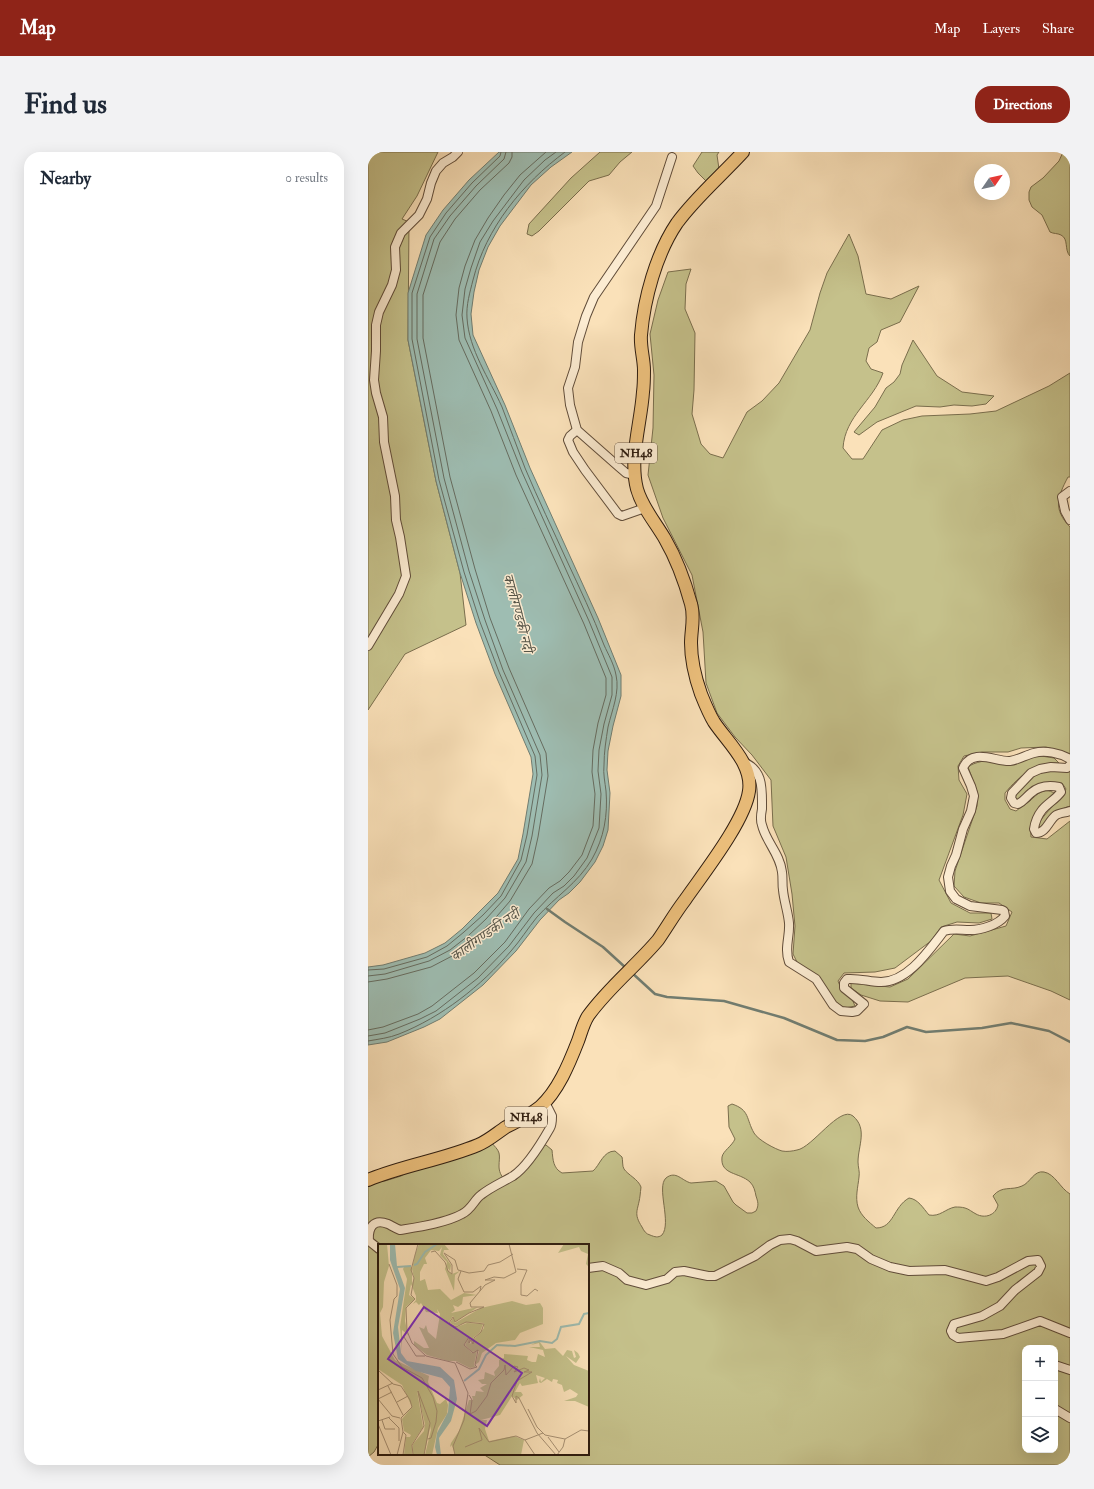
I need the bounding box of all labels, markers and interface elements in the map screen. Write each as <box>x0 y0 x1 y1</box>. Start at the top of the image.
text: Map <box>20 16 56 40</box>
text: Map <box>934 20 960 37</box>
text: Layers <box>982 20 1020 37</box>
text: Share <box>1042 20 1074 37</box>
button: Directions <box>975 86 1070 123</box>
text: Find us <box>24 87 107 122</box>
north arrow <box>974 164 1010 200</box>
text: Nearby <box>40 168 91 189</box>
text: 0 results <box>285 170 328 186</box>
road number: NH48 <box>615 443 657 463</box>
water label: कालीगण्डकी नदी <box>499 572 537 657</box>
water label: कालीगण्डकी नदी <box>447 903 525 965</box>
road number: NH48 <box>505 1107 547 1127</box>
inset map <box>378 1244 589 1455</box>
map controls <box>1022 1345 1058 1453</box>
button: + <box>1022 1345 1058 1381</box>
button: − <box>1022 1381 1058 1417</box>
button: layers <box>1022 1417 1058 1453</box>

